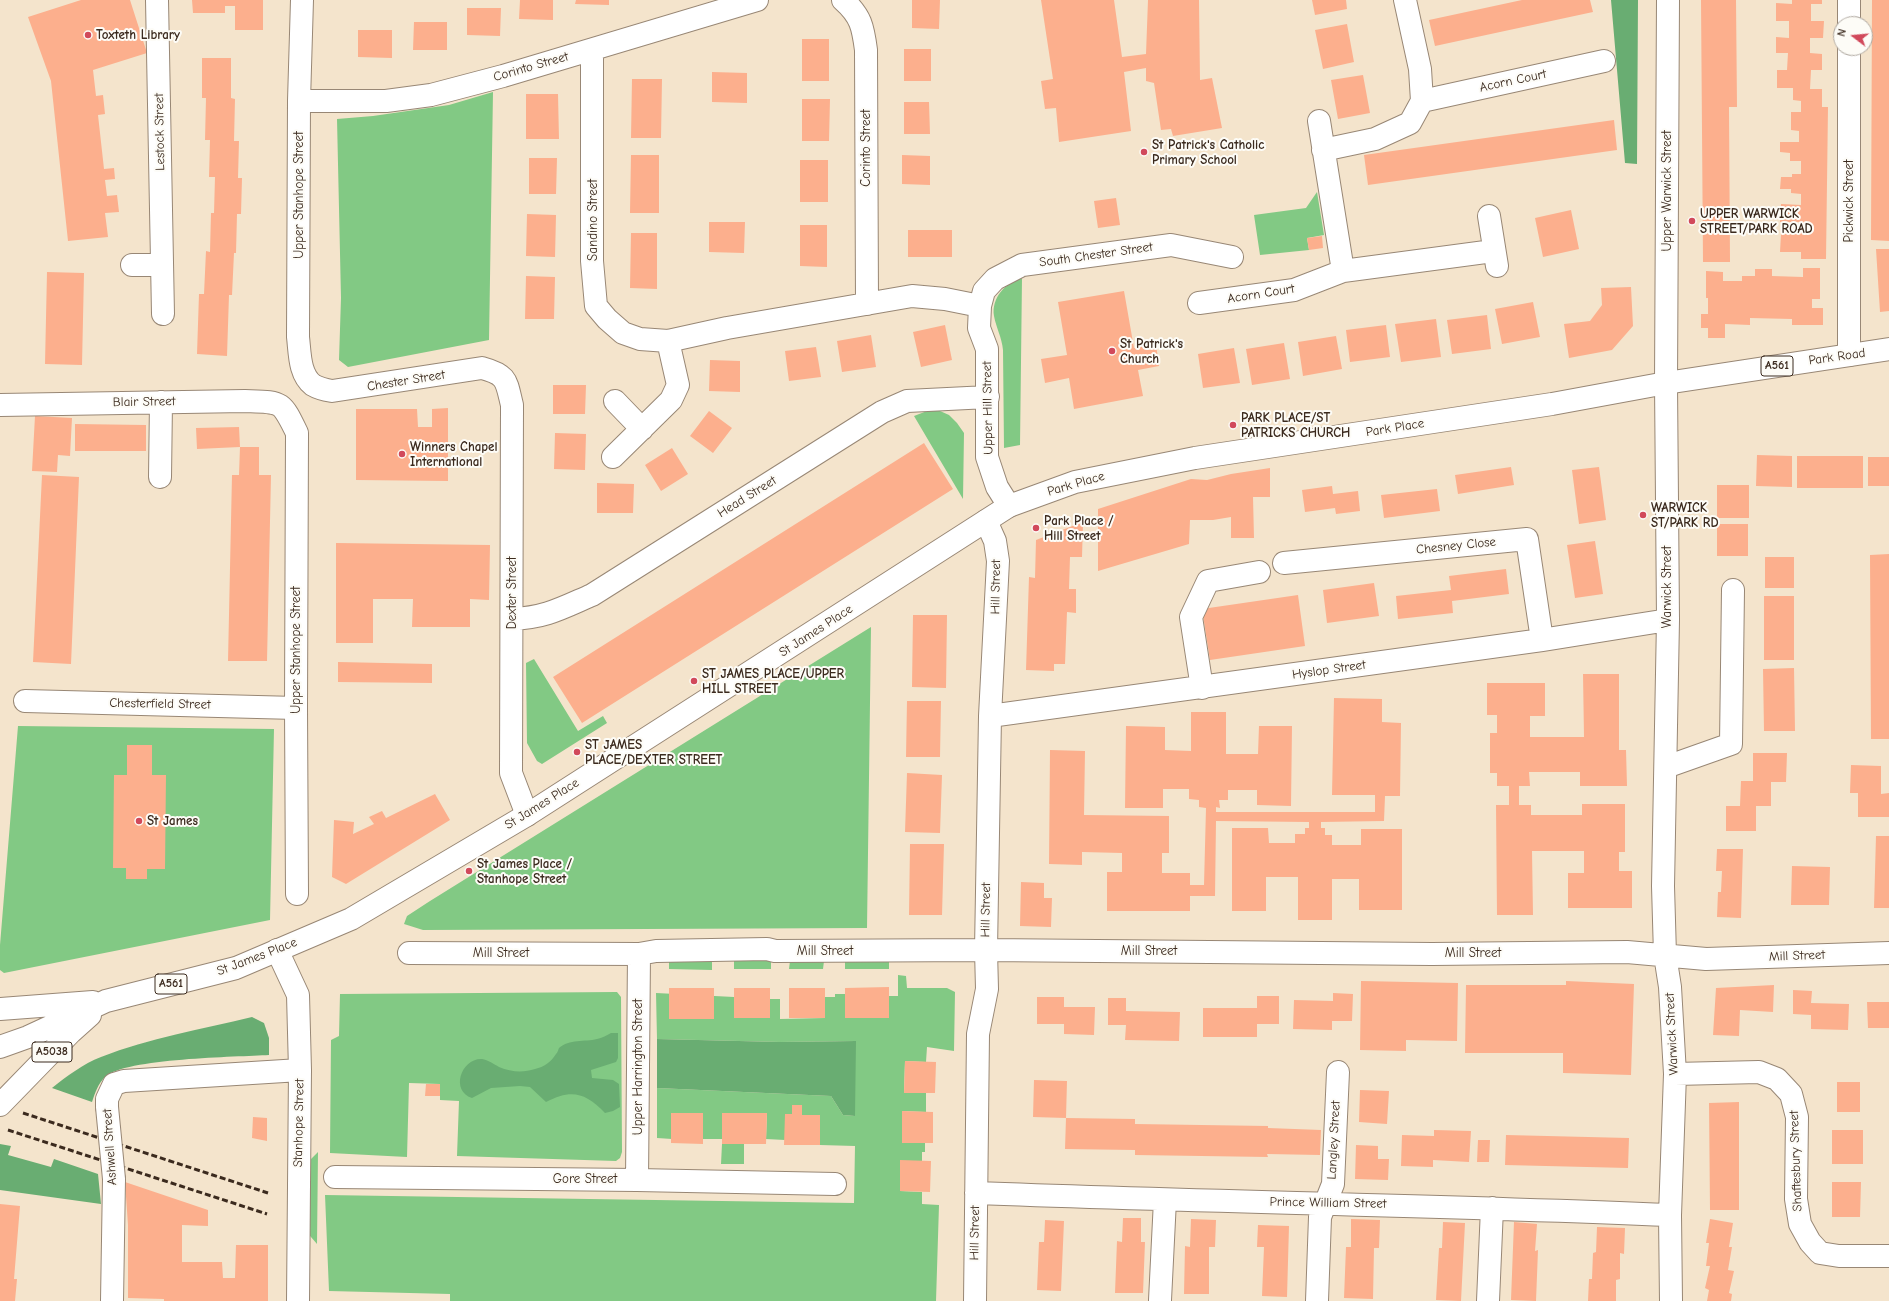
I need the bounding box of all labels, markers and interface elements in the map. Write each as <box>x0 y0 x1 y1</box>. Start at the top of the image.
north arrow <box>1833 16 1873 56</box>
place label: Toxteth Library <box>96 27 180 43</box>
text: N <box>1835 28 1849 38</box>
marker: Toxteth Library <box>83 30 93 40</box>
street label: Corinto Street <box>492 49 570 85</box>
street label: Acorn Court <box>1478 66 1548 96</box>
street label: Lestock Street <box>152 93 168 171</box>
street label: Corinto Street <box>858 109 874 187</box>
street label: Upper Warwick Street <box>1659 130 1675 252</box>
street label: Upper Stanhope Street <box>291 131 307 259</box>
place label: St Patrick's Catholic Primary School <box>1152 137 1264 168</box>
marker: St Patrick's Catholic Primary School <box>1139 147 1149 157</box>
street label: Pickwick Street <box>1841 160 1857 242</box>
street label: Sandino Street <box>585 179 601 261</box>
place label: UPPER WARWICK STREET/PARK ROAD <box>1700 206 1813 237</box>
marker: UPPER WARWICK STREET/PARK ROAD <box>1687 216 1697 226</box>
street label: South Chester Street <box>1038 239 1154 271</box>
street label: Acorn Court <box>1226 281 1296 307</box>
place label: St Patrick's Church <box>1120 336 1183 367</box>
street label: Park Road <box>1808 345 1866 369</box>
marker: St Patrick's Church <box>1107 346 1117 356</box>
road number: A561 <box>1761 356 1793 376</box>
street label: Upper Hill Street <box>979 361 997 455</box>
street label: Chester Street <box>366 367 446 395</box>
street label: Blair Street <box>113 394 175 410</box>
place label: PARK PLACE/ST PATRICKS CHURCH <box>1241 410 1350 441</box>
street label: Park Place <box>1365 416 1425 440</box>
marker: PARK PLACE/ST PATRICKS CHURCH <box>1228 420 1238 430</box>
place label: Winners Chapel International <box>410 439 498 470</box>
marker: Winners Chapel International <box>397 449 407 459</box>
street label: Park Place <box>1046 468 1106 500</box>
street label: Head Street <box>715 473 779 521</box>
place label: WARWICK ST/PARK RD <box>1651 500 1718 531</box>
marker: WARWICK ST/PARK RD <box>1638 510 1648 520</box>
place label: Park Place / Hill Street <box>1044 513 1114 544</box>
marker: Park Place / Hill Street <box>1031 523 1041 533</box>
street label: Chesney Close <box>1415 534 1497 558</box>
street label: Warwick Street <box>1659 546 1675 628</box>
street label: Dexter Street <box>504 557 520 629</box>
street label: Hill Street <box>988 559 1004 615</box>
street label: Upper Stanhope Street <box>288 586 304 714</box>
street label: St James Place <box>776 601 856 661</box>
street label: Hyslop Street <box>1291 657 1367 683</box>
place label: ST JAMES PLACE/UPPER HILL STREET <box>702 666 844 697</box>
marker: ST JAMES PLACE/UPPER HILL STREET <box>689 676 699 686</box>
street label: Chesterfield Street <box>109 695 211 713</box>
place label: ST JAMES PLACE/DEXTER STREET <box>585 737 722 768</box>
marker: ST JAMES PLACE/DEXTER STREET <box>572 747 582 757</box>
street label: St James Place <box>502 775 582 833</box>
place label: St James <box>147 813 198 829</box>
marker: St James <box>134 816 144 826</box>
place label: St James Place / Stanhope Street <box>477 856 572 887</box>
marker: St James Place / Stanhope Street <box>464 866 474 876</box>
street label: Hill Street <box>978 882 994 938</box>
street label: St James Place <box>215 935 299 979</box>
street label: Mill Street <box>797 943 853 959</box>
street label: Mill Street <box>1121 943 1177 959</box>
street label: Mill Street <box>473 945 529 961</box>
street label: Mill Street <box>1445 945 1501 961</box>
street label: Mill Street <box>1769 947 1825 965</box>
road number: A561 <box>155 974 187 994</box>
street label: Warwick Street <box>1662 992 1682 1076</box>
street label: Upper Harrington Street <box>630 999 646 1135</box>
road number: A5038 <box>32 1042 72 1062</box>
street label: Stanhope Street <box>290 1079 308 1167</box>
street label: Langley Street <box>1324 1100 1344 1180</box>
street label: Ashwell Street <box>100 1108 120 1186</box>
street label: Shaftesbury Street <box>1786 1110 1806 1212</box>
street label: Gore Street <box>553 1171 617 1187</box>
street label: Prince William Street <box>1269 1194 1387 1212</box>
street label: Hill Street <box>967 1205 983 1261</box>

